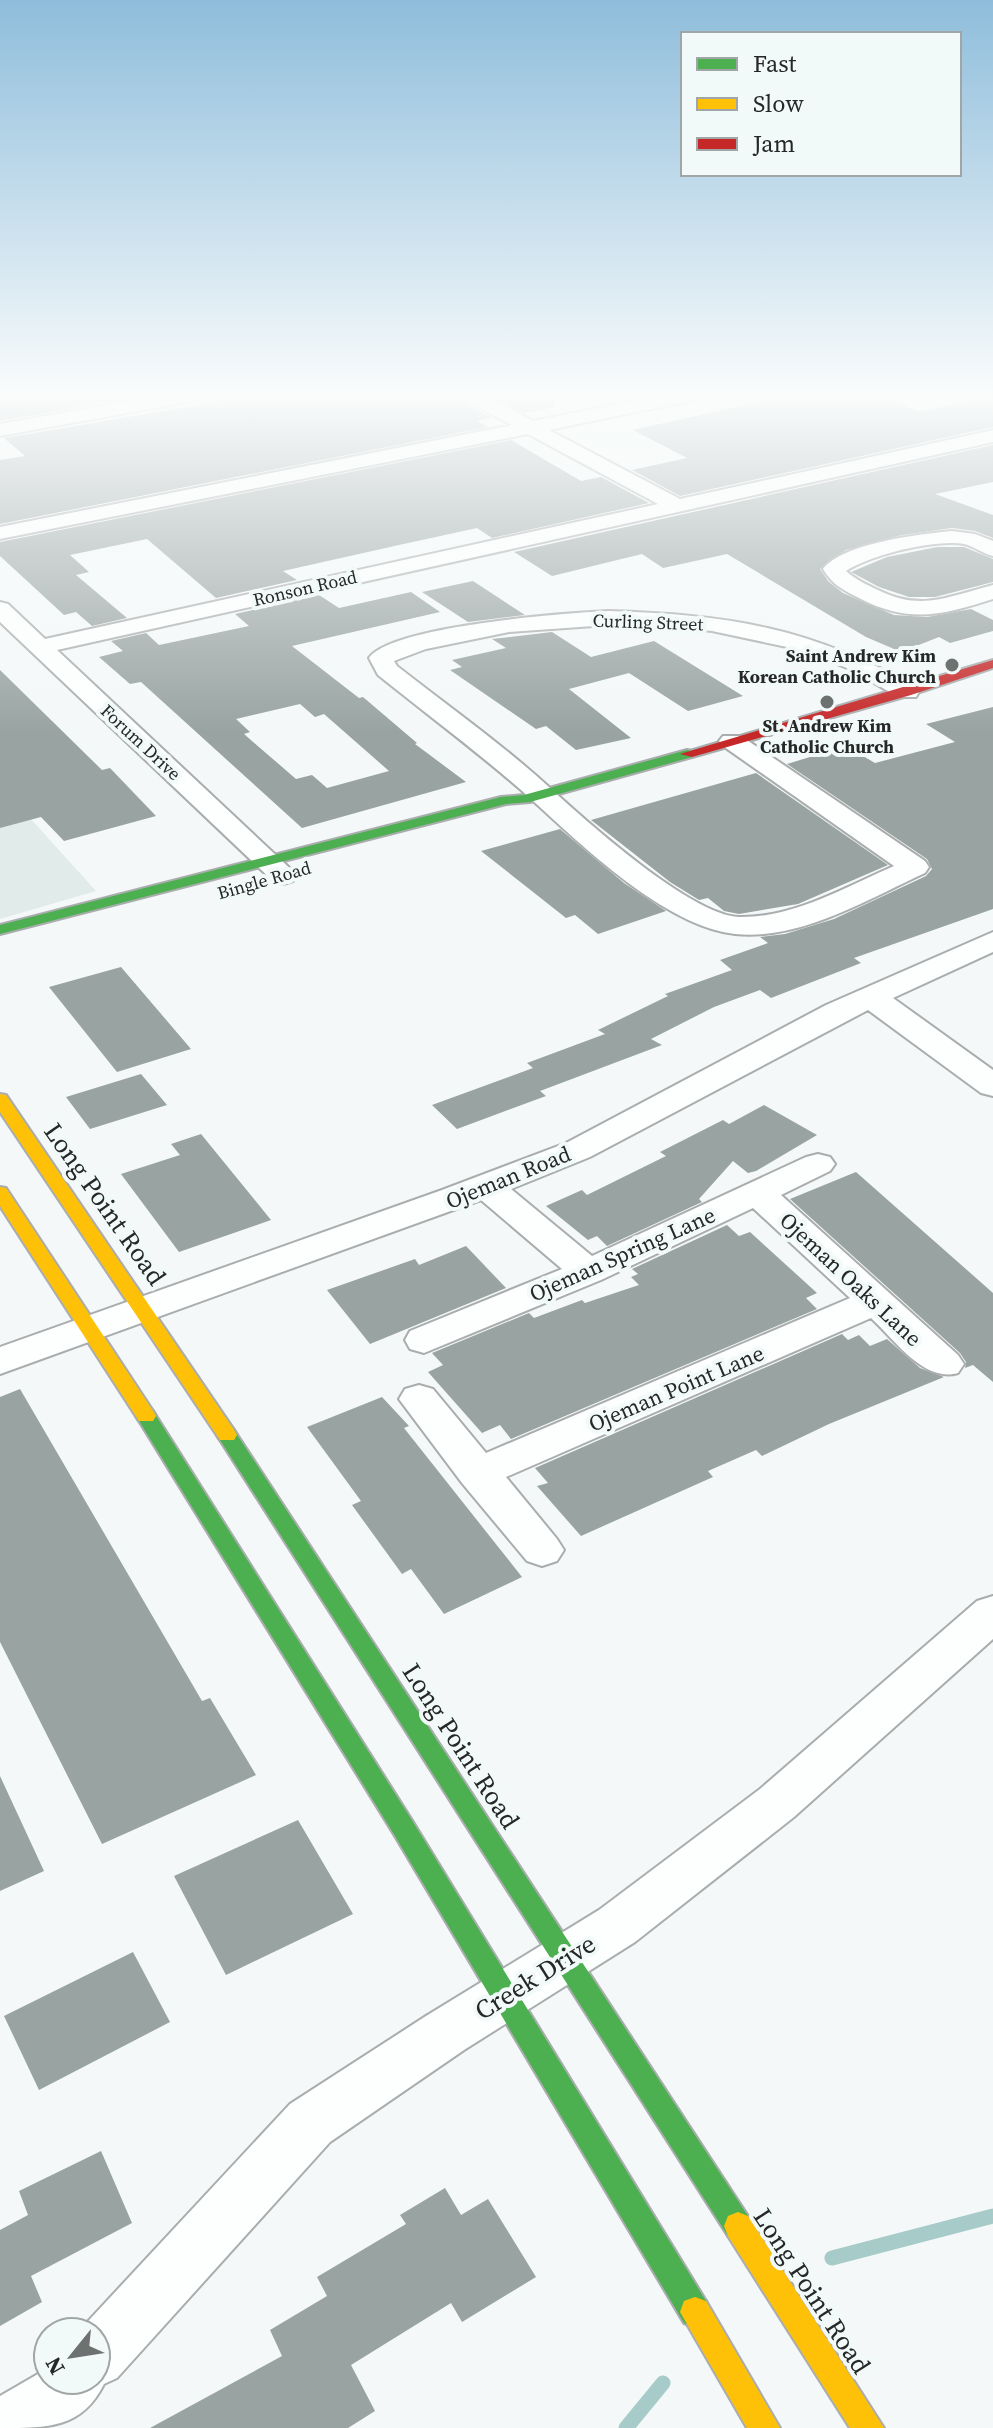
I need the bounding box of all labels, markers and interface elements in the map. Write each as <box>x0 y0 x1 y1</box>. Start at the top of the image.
legend <box>681 32 961 176</box>
text: Fast <box>753 47 797 80</box>
text: Slow <box>753 87 804 120</box>
text: Jam <box>752 127 795 160</box>
street label: Ronson Road <box>251 564 359 612</box>
street label: Curling Street <box>592 608 704 636</box>
place label: Saint Andrew Kim Korean Catholic Church <box>738 643 936 689</box>
marker: Saint Andrew Kim Korean Catholic Church <box>943 656 961 674</box>
marker: St. Andrew Kim Catholic Church <box>818 693 836 711</box>
street label: Forum Drive <box>95 698 187 786</box>
place label: St. Andrew Kim Catholic Church <box>760 713 894 759</box>
street label: Bingle Road <box>214 855 314 905</box>
street label: Long Point Road <box>36 1115 175 1293</box>
street label: Ojeman Road <box>441 1138 575 1216</box>
street label: Ojeman Spring Lane <box>524 1200 720 1308</box>
street label: Ojeman Oaks Lane <box>773 1205 929 1353</box>
street label: Ojeman Point Lane <box>584 1338 768 1438</box>
street label: Long Point Road <box>394 1656 528 1836</box>
street label: Creek Drive <box>468 1926 602 2028</box>
street label: Long Point Road <box>745 2201 879 2381</box>
north arrow <box>32 2316 112 2396</box>
text: N <box>38 2352 72 2380</box>

